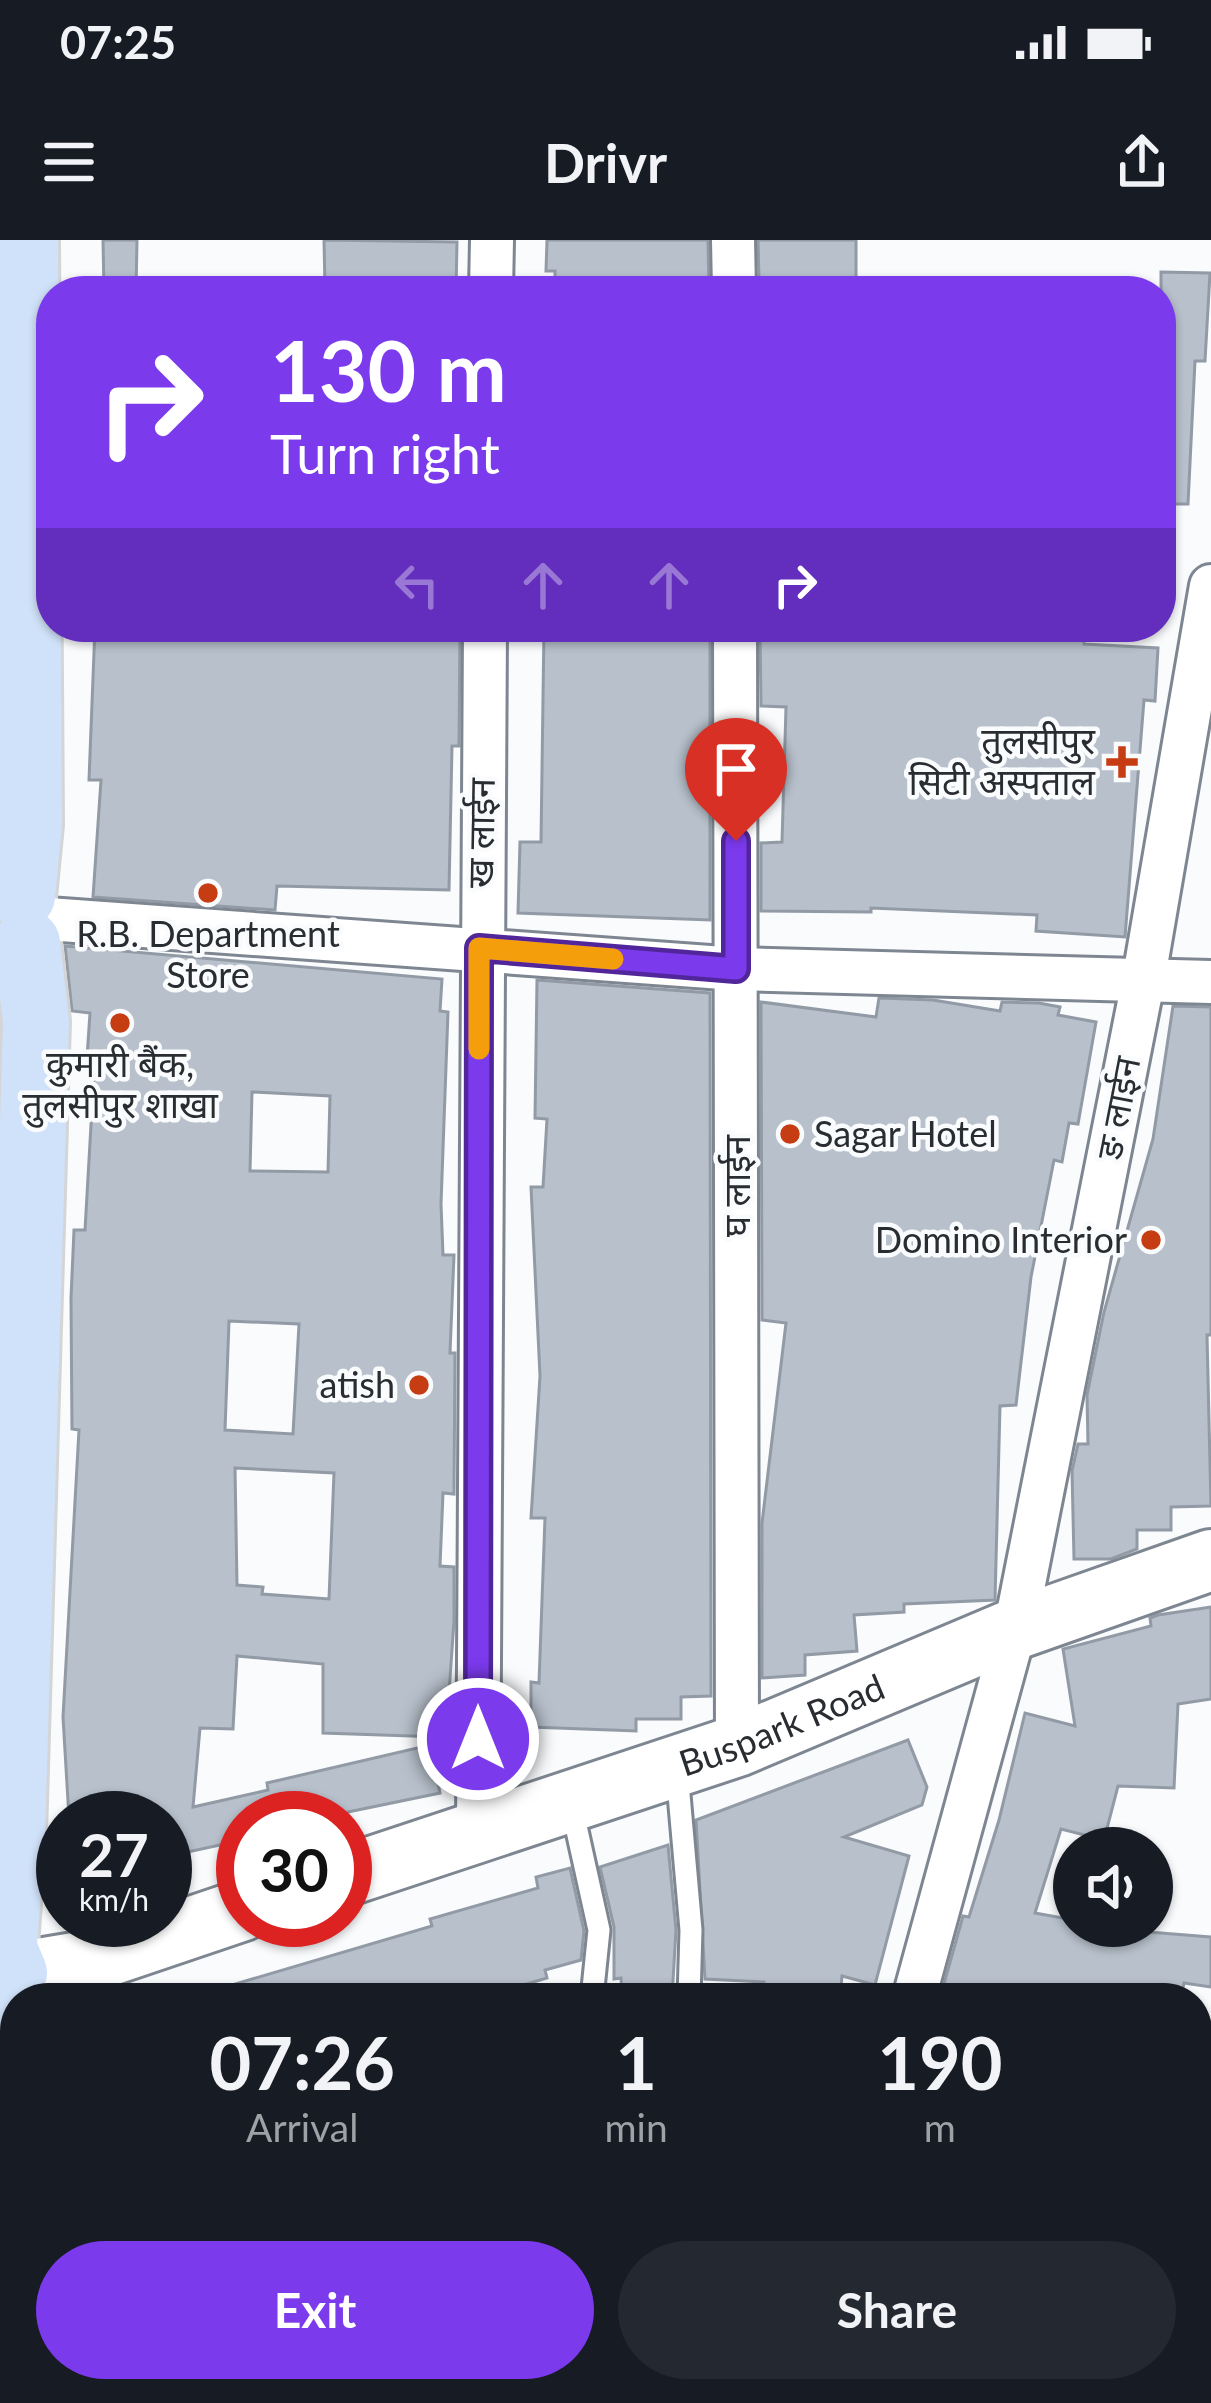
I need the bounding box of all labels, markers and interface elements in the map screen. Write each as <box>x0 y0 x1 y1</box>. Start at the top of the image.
text: 07:25 <box>60 15 176 69</box>
icon: menu <box>36 129 102 195</box>
icon: share <box>1109 129 1175 195</box>
text: Drivr <box>544 130 667 195</box>
text: 130 m <box>270 319 507 420</box>
icon: right <box>72 324 228 480</box>
text: Turn right <box>270 421 500 486</box>
icon: left <box>384 552 450 618</box>
icon: ahead <box>510 552 576 618</box>
icon: ahead <box>636 552 702 618</box>
icon: right <box>762 552 828 618</box>
pin <box>685 718 787 841</box>
place label: तुलसीपुर सिटी अस्पताल <box>908 718 1096 803</box>
icon: arrive <box>703 736 769 802</box>
marker: तुलसीपुर सिटी अस्पताल <box>1106 746 1138 778</box>
street label: ख लाईन <box>457 777 503 888</box>
marker: R.B. Department Store <box>195 880 221 906</box>
place label: R.B. Department Store <box>76 911 340 996</box>
marker: कुमारी बैंक, तुलसीपुर शाखा <box>107 1010 133 1036</box>
place label: कुमारी बैंक, तुलसीपुर शाखा <box>22 1041 218 1128</box>
street label: ङ लाईन <box>1085 1052 1149 1164</box>
place label: Sagar Hotel <box>814 1111 997 1155</box>
marker: Sagar Hotel <box>777 1121 803 1147</box>
street label: घ लाईन <box>714 1134 758 1237</box>
place label: Domino Interior <box>875 1217 1127 1261</box>
marker: Domino Interior <box>1138 1227 1164 1253</box>
place label: atish <box>319 1362 395 1406</box>
marker: atish <box>406 1372 432 1398</box>
street label: Buspark Road <box>673 1664 890 1785</box>
position arrow <box>415 1676 541 1802</box>
speed limit sign: 30 <box>216 1791 372 1947</box>
text: 27 <box>79 1818 149 1890</box>
map controls <box>1053 1827 1173 1947</box>
button: sound <box>1053 1827 1173 1947</box>
text: km/h <box>79 1881 149 1917</box>
text: 07:26 <box>209 2019 395 2105</box>
text: 1 <box>615 2019 657 2105</box>
text: 190 <box>877 2019 1002 2105</box>
text: Arrival <box>246 2104 358 2150</box>
text: min <box>605 2104 668 2150</box>
text: m <box>924 2104 956 2150</box>
button: Exit <box>36 2241 594 2379</box>
button: Share <box>618 2241 1176 2379</box>

